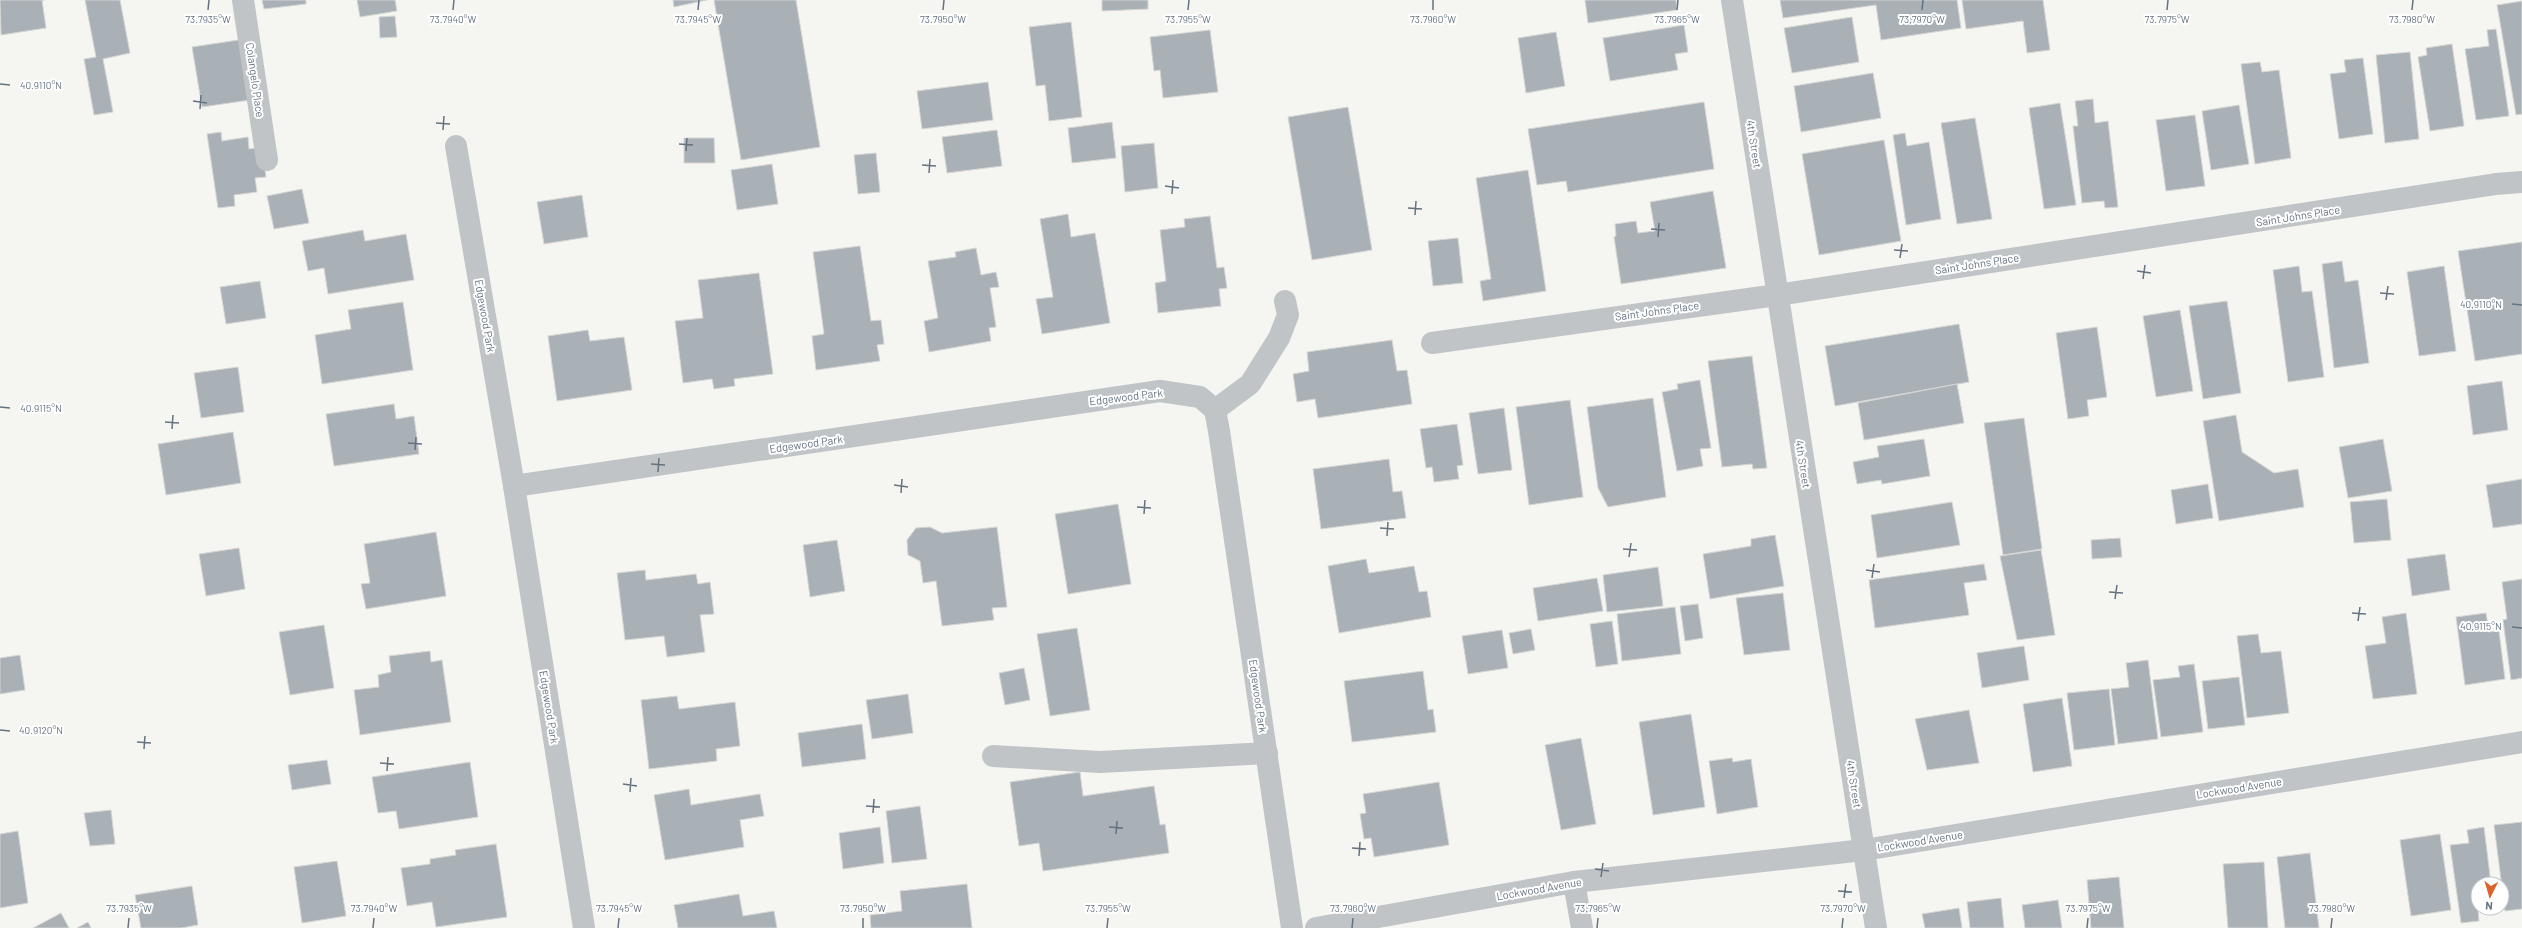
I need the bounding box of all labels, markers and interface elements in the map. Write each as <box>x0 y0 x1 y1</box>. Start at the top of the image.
text: 73.7935°W <box>185 13 231 25</box>
text: 73.7940°W <box>430 13 476 25</box>
text: 73.7945°W <box>675 13 721 25</box>
text: 73.7950°W <box>920 13 966 25</box>
text: 73.7955°W <box>1165 13 1211 25</box>
text: 73.7960°W <box>1410 13 1456 25</box>
text: 73.7965°W <box>1654 13 1700 25</box>
text: 73.7970°W <box>1899 13 1945 25</box>
text: 73.7975°W <box>2144 13 2190 25</box>
text: 73.7980°W <box>2389 13 2435 25</box>
street label: Colangelo Place <box>244 42 267 118</box>
text: 40.9110°N <box>20 79 62 91</box>
street label: 4th Street <box>1744 119 1765 169</box>
street label: Saint Johns Place <box>2255 202 2341 229</box>
street label: Saint Johns Place <box>1934 250 2020 277</box>
street label: Edgewood Park <box>473 278 498 354</box>
street label: Saint Johns Place <box>1614 298 1700 323</box>
text: 40.9110°N <box>2460 298 2502 310</box>
street label: Edgewood Park <box>1089 385 1164 407</box>
text: 40.9115°N <box>20 402 62 414</box>
street label: Edgewood Park <box>768 432 844 455</box>
street label: 4th Street <box>1793 439 1814 489</box>
text: 40.9115°N <box>2460 620 2502 632</box>
street label: Edgewood Park <box>1247 658 1270 734</box>
street label: Edgewood Park <box>537 669 562 745</box>
text: 40.9120°N <box>19 724 63 736</box>
street label: 4th Street <box>1844 759 1865 809</box>
street label: Lockwood Avenue <box>2195 774 2283 801</box>
street label: Lockwood Avenue <box>1876 827 1964 854</box>
street label: Lockwood Avenue <box>1495 875 1583 902</box>
north arrow <box>2470 876 2510 916</box>
text: N <box>2485 900 2493 913</box>
text: 73.7935°W <box>106 902 152 914</box>
text: 73.7940°W <box>351 902 397 914</box>
text: 73.7945°W <box>596 902 642 914</box>
text: 73.7950°W <box>840 902 886 914</box>
text: 73.7955°W <box>1085 902 1131 914</box>
text: 73.7960°W <box>1330 902 1376 914</box>
text: 73.7965°W <box>1575 902 1621 914</box>
text: 73.7970°W <box>1820 902 1866 914</box>
text: 73.7975°W <box>2065 902 2111 914</box>
text: 73.7980°W <box>2309 902 2355 914</box>

